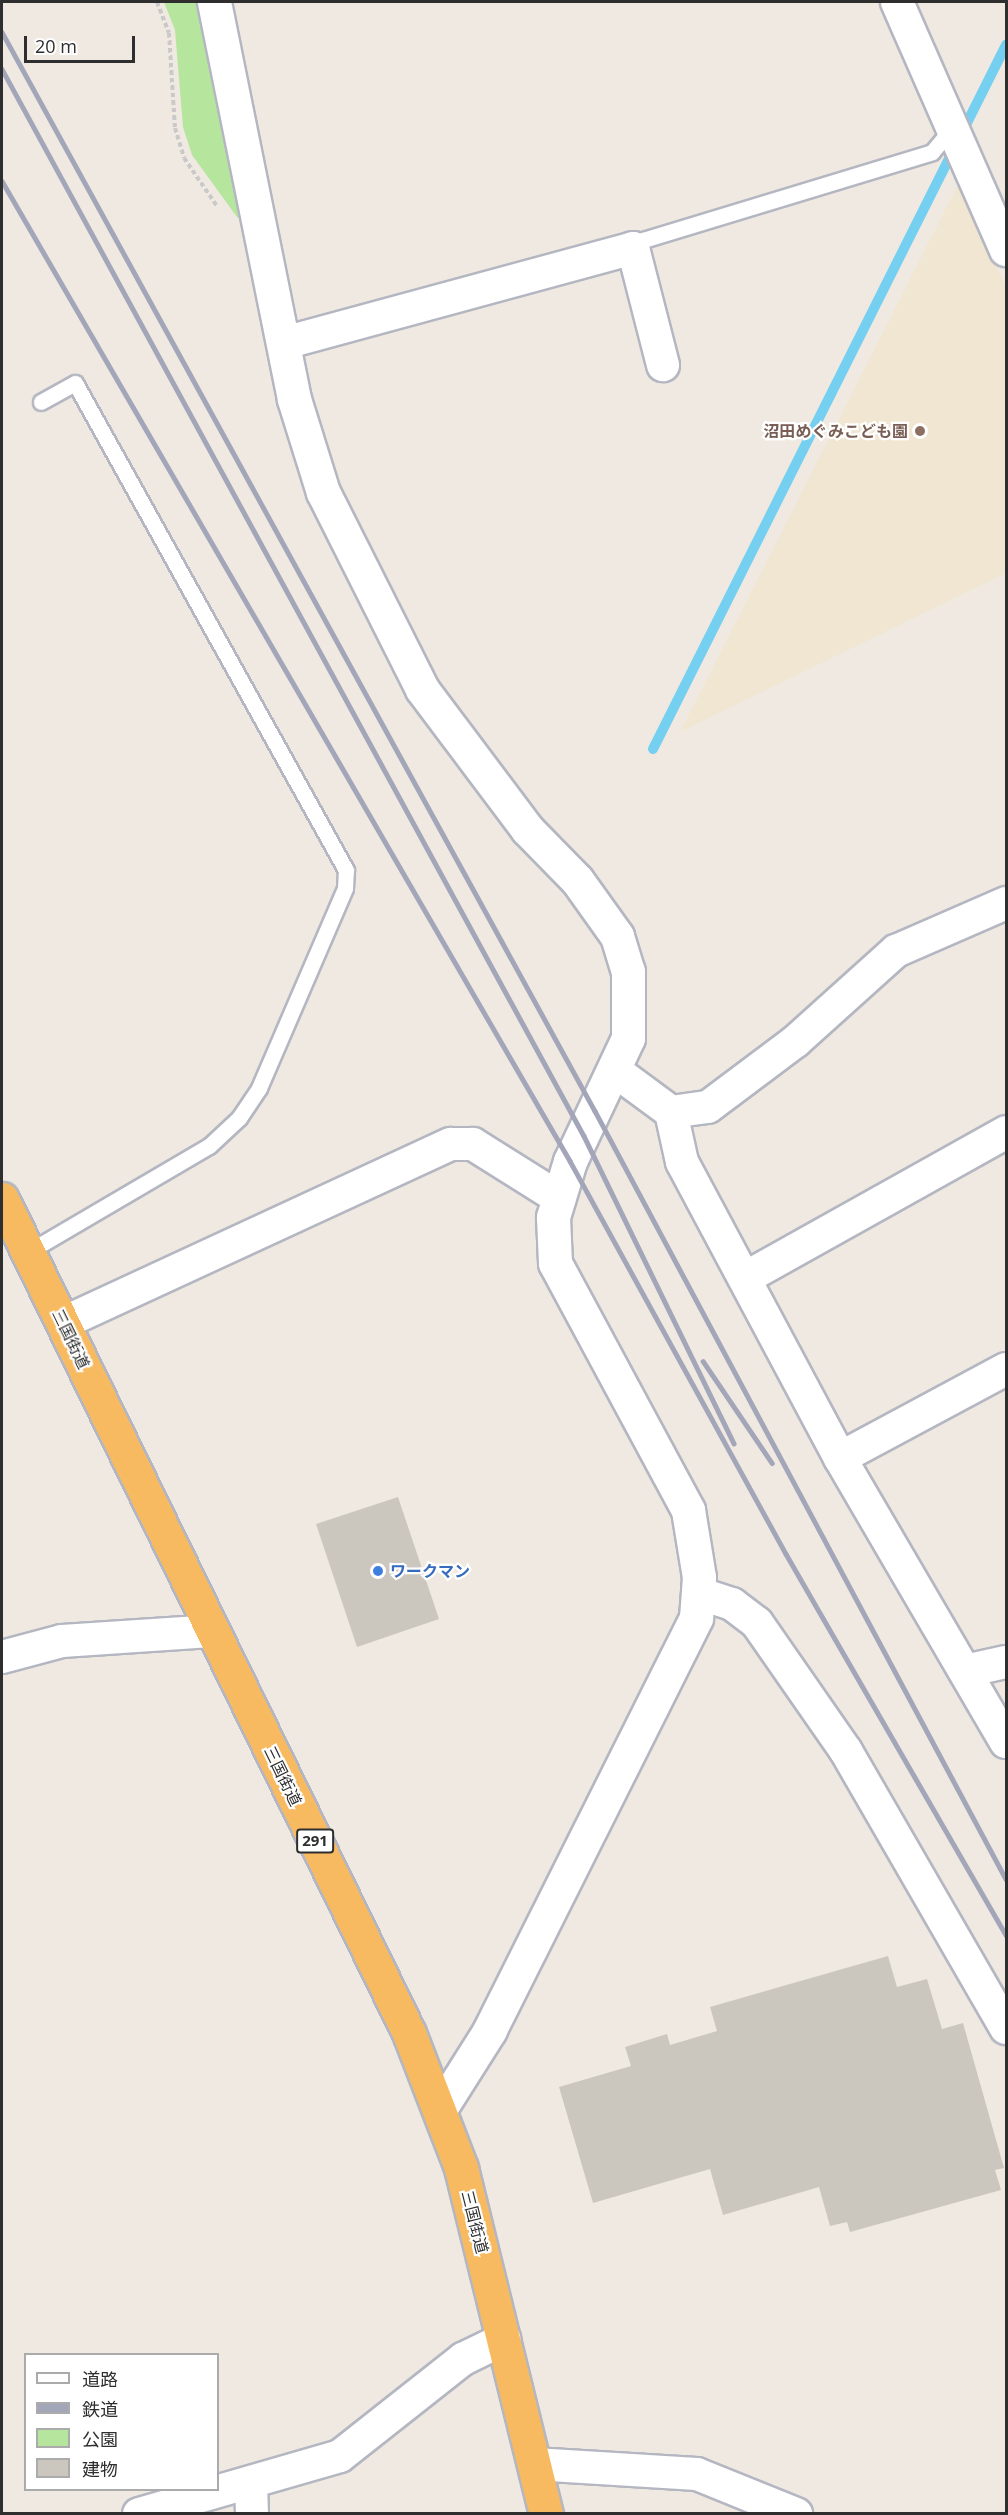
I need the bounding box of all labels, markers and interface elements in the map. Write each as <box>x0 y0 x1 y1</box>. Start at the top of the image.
scale bar <box>27 24 138 62</box>
text: 20 m <box>35 34 77 58</box>
place label: 沼田めぐみこども園 <box>764 421 908 441</box>
marker: 沼田めぐみこども園 <box>913 424 927 438</box>
street label: 三国街道 <box>48 1306 94 1372</box>
place label: ワークマン <box>390 1561 470 1581</box>
marker: ワークマン <box>371 1564 385 1578</box>
street label: 三国街道 <box>260 1743 306 1809</box>
road number: 291 <box>296 1829 334 1853</box>
street label: 三国街道 <box>458 2189 492 2255</box>
legend <box>24 2353 219 2491</box>
text: 道路 <box>82 2367 118 2391</box>
text: 鉄道 <box>82 2397 118 2421</box>
text: 公園 <box>82 2427 118 2451</box>
text: 建物 <box>82 2457 118 2481</box>

